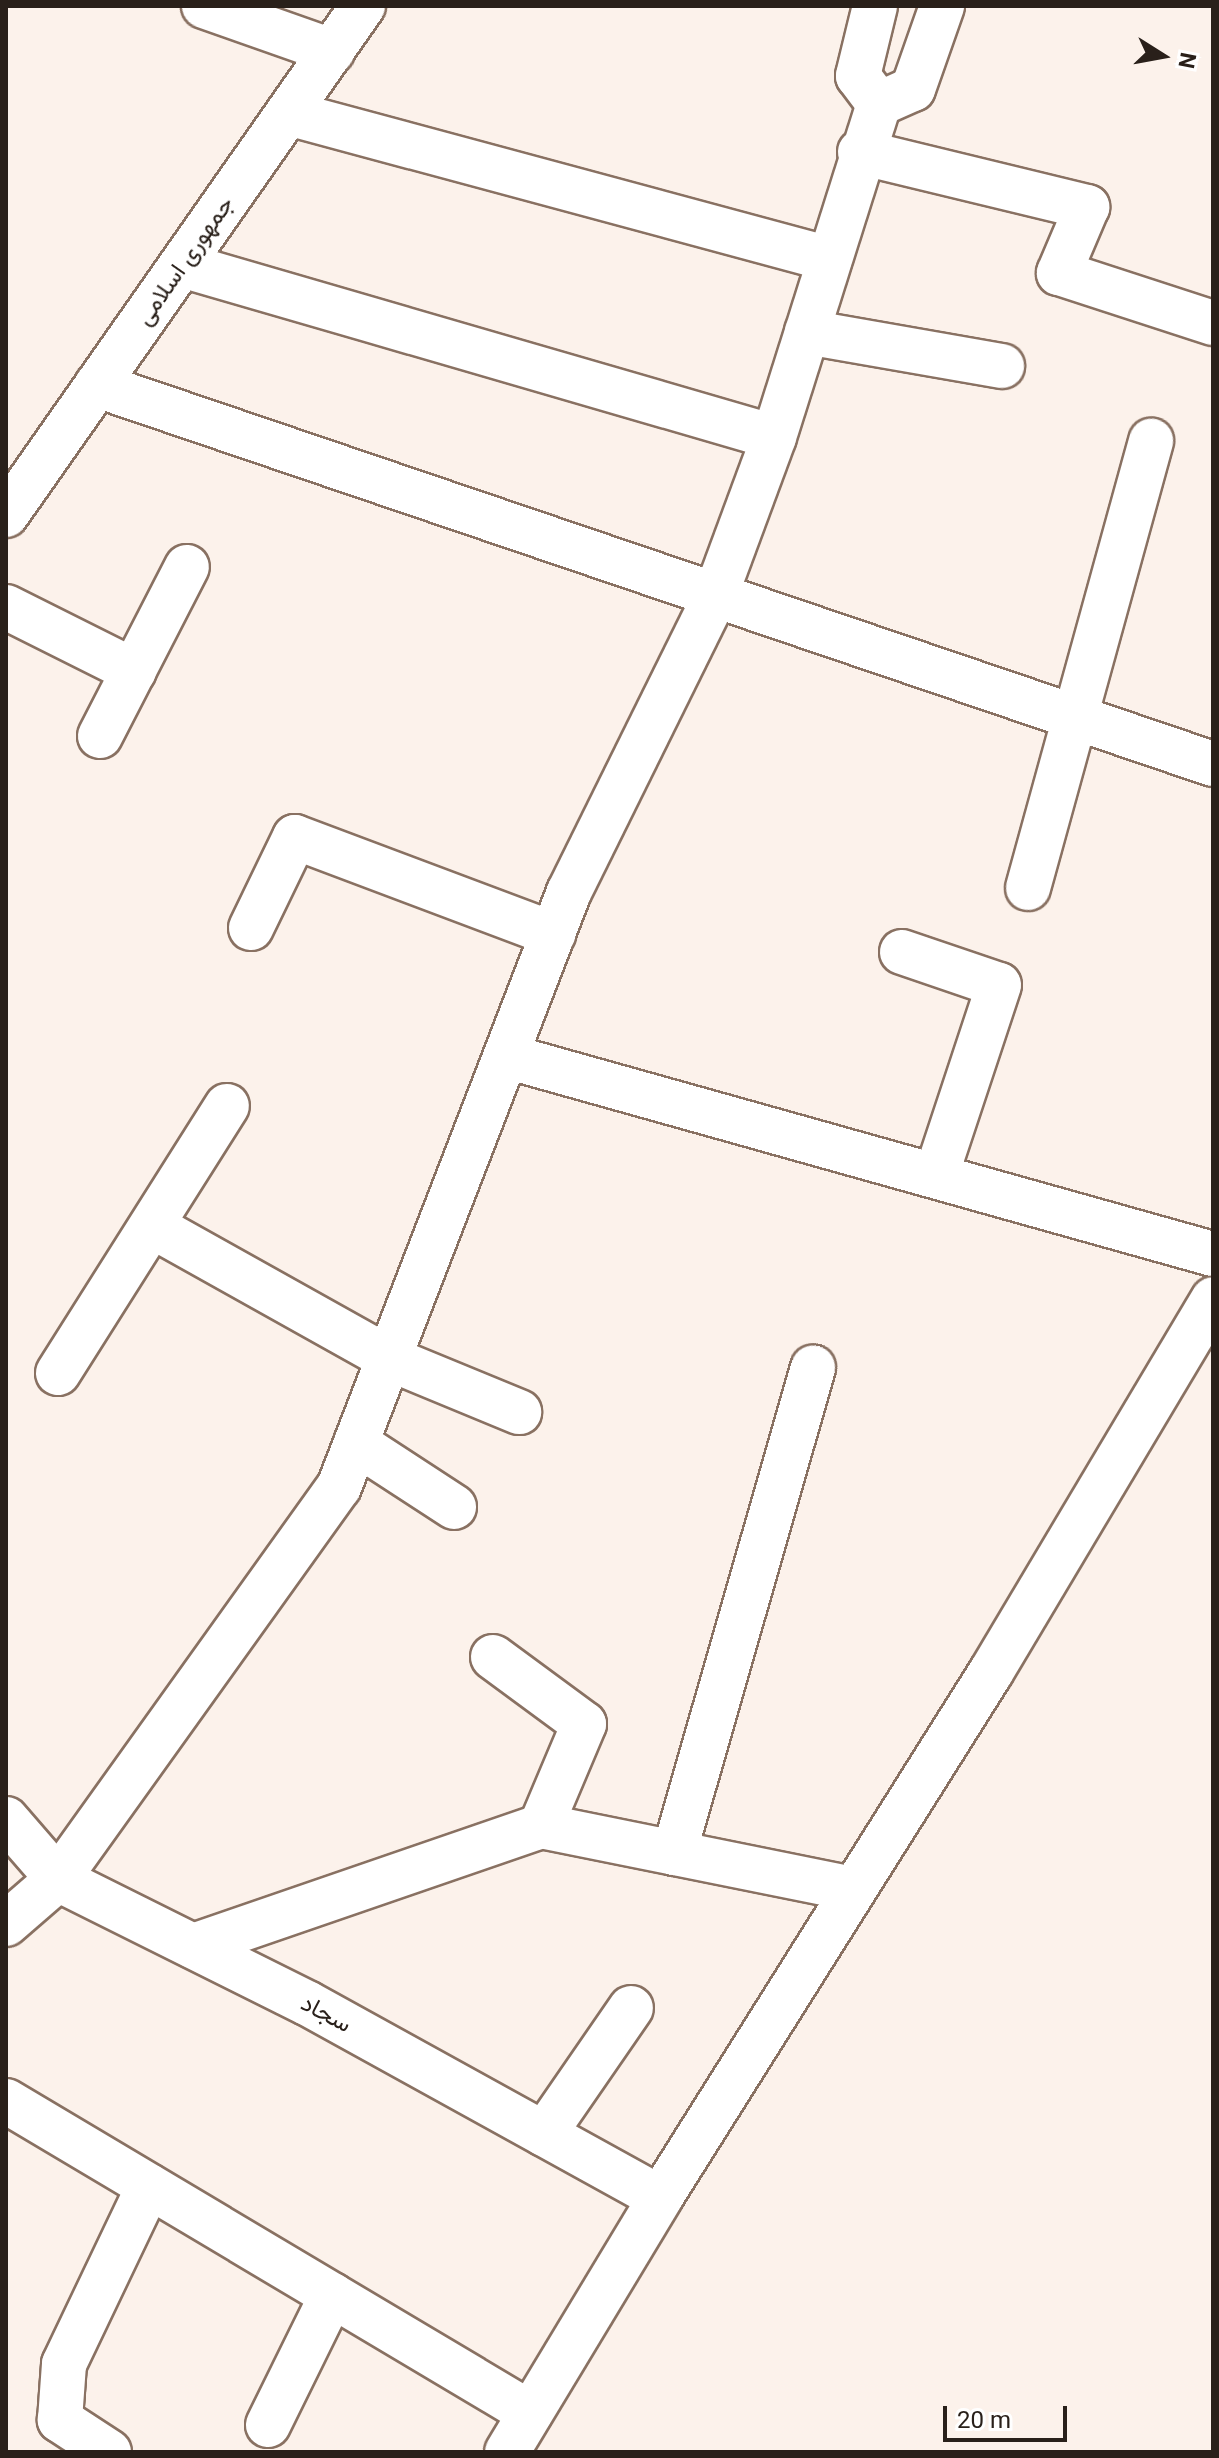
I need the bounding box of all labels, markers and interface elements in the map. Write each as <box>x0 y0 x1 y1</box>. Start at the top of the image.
north arrow <box>1123 16 1203 96</box>
text: N <box>1173 51 1201 71</box>
street label: جمهوری اسلامی <box>130 191 240 331</box>
street label: سجاد <box>296 1989 356 2039</box>
scale bar <box>947 2390 1071 2440</box>
text: 20 m <box>957 2406 1011 2434</box>

